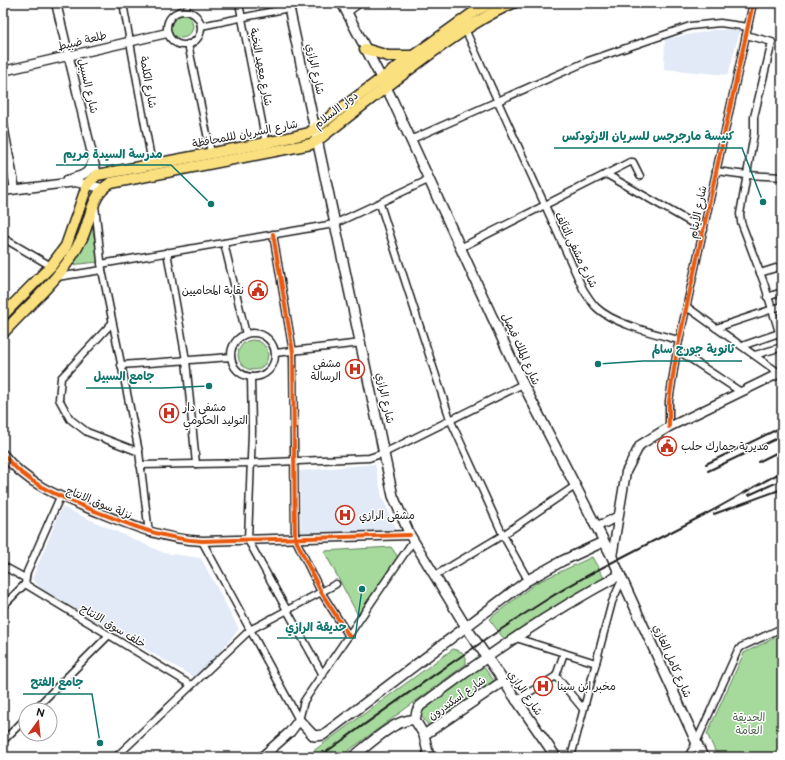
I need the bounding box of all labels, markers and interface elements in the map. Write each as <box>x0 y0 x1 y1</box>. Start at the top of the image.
street label: شارع معهد النخبة <box>245 27 275 108</box>
street label: طلعة ضبيط <box>56 29 108 54</box>
street label: شارع الرازي <box>301 42 327 96</box>
street label: شارع الكلمة <box>135 55 159 109</box>
street label: شارع السبيل <box>73 57 101 115</box>
street label: دوار االسلام <box>311 89 362 133</box>
street label: شارع السريان لللمحافظة <box>191 117 299 153</box>
callout: كنيسة مارجرجس للسريان الارثودكس <box>554 124 742 148</box>
text: كنيسة مارجرجس للسريان الارثودكس <box>562 129 735 144</box>
callout: مدرسة السيدة مريم <box>56 141 171 165</box>
text: مدرسة السيدة مريم <box>63 147 163 163</box>
street label: شارع الأيتام <box>686 184 711 240</box>
street label: شارع مشفى التآلف <box>550 210 600 291</box>
public building icon: نقابة المحاميين <box>247 279 269 301</box>
place label: نقابة المحاميين <box>182 284 244 298</box>
street label: شارع الملك فيصل <box>497 311 543 388</box>
callout: ثانوية جورج سالم <box>643 337 742 361</box>
text: ثانوية جورج سالم <box>652 342 736 359</box>
place label: مشفى الرسالة <box>311 357 341 383</box>
hospital icon: مشفى الرسالة <box>344 358 366 380</box>
callout: جامع السبيل <box>86 364 163 388</box>
text: جامع السبيل <box>94 369 155 385</box>
street label: شارع الرازي <box>371 371 397 425</box>
place label: مشفى دار التوليد الحكومي <box>182 401 248 431</box>
hospital icon: مشفى دار التوليد الحكومي <box>158 402 180 424</box>
public building icon: مديرية جمارك حلب <box>656 435 678 457</box>
place label: مديرية جمارك حلب <box>681 440 769 454</box>
street label: نزلة سوق الانتاج <box>64 484 134 523</box>
hospital icon: مشفى الرازي <box>334 504 356 526</box>
place label: مشفى الرازي <box>359 509 415 524</box>
street label: خلف سوق الانتاج <box>77 601 148 651</box>
callout: حديقة الرازي <box>277 614 355 638</box>
text: حديقة الرازي <box>285 620 347 636</box>
street label: شارع كامل الغازي <box>648 622 694 700</box>
street label: شارع الرازي <box>503 668 545 719</box>
callout: جامع الفتح <box>23 670 92 694</box>
street label: شارع أسكندرون <box>426 673 489 724</box>
text: جامع الفتح <box>31 675 84 691</box>
hospital icon: مخبر ابن سينا <box>532 675 554 697</box>
place label: مخبر ابن سينا <box>557 680 616 694</box>
north arrow <box>18 702 58 742</box>
text: N <box>35 705 46 720</box>
park label: الحديقة العامة <box>733 711 765 737</box>

